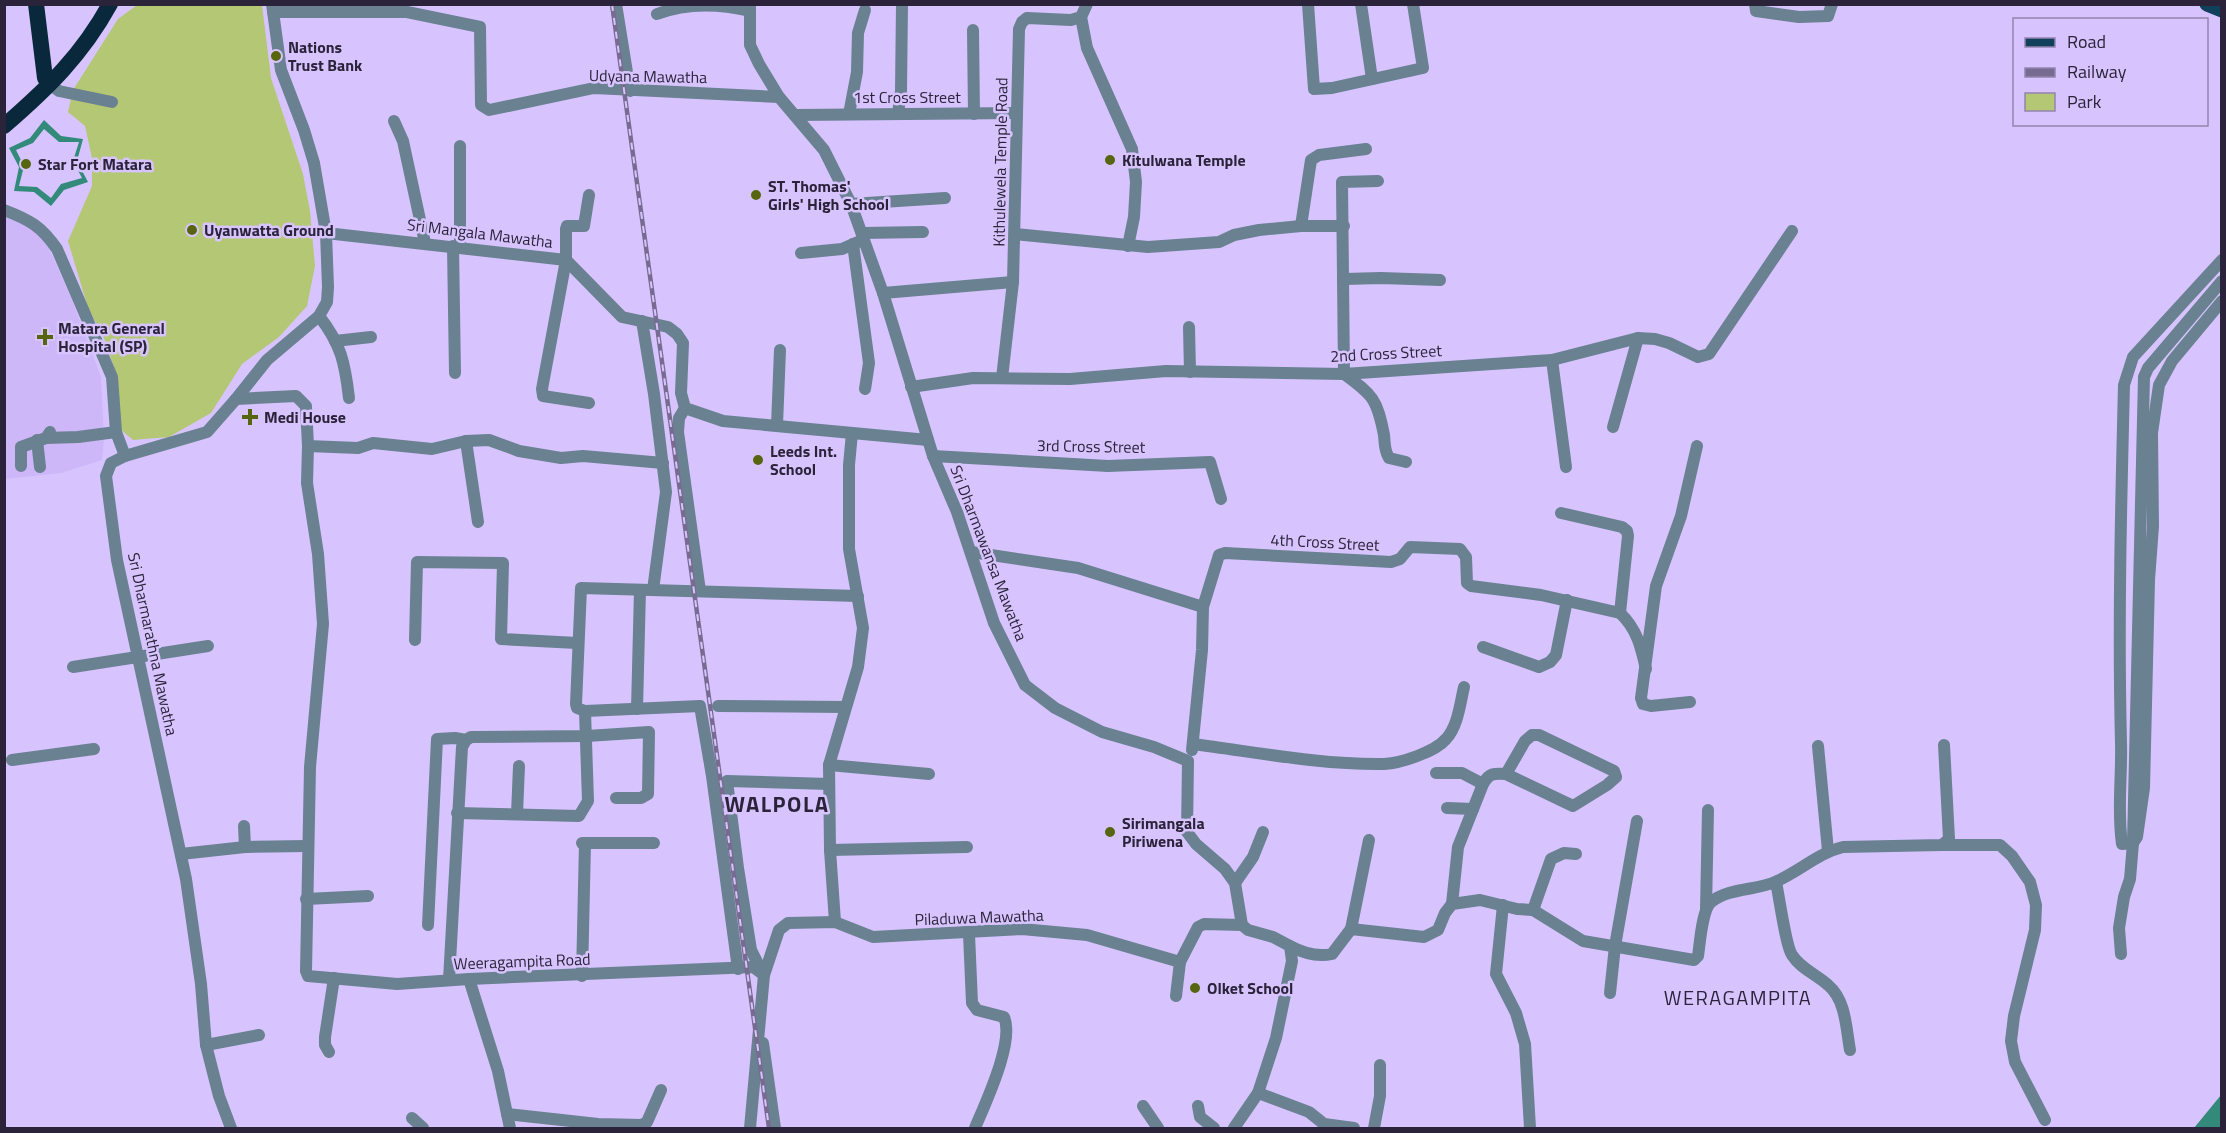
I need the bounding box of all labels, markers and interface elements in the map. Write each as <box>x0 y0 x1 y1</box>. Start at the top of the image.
legend <box>2013 18 2208 126</box>
text: Road <box>2067 28 2106 55</box>
place label: Nations Trust Bank <box>288 35 363 77</box>
marker: Nations Trust Bank <box>269 49 283 63</box>
text: Railway <box>2067 58 2127 85</box>
street label: Udyana Mawatha <box>589 63 707 89</box>
street label: Kithulewela Temple Road <box>987 77 1013 247</box>
street label: 1st Cross Street <box>853 85 961 109</box>
text: Park <box>2067 88 2102 115</box>
place label: Kitulwana Temple <box>1122 148 1246 172</box>
place label: Star Fort Matara <box>38 152 152 176</box>
marker: Kitulwana Temple <box>1103 153 1117 167</box>
marker: Star Fort Matara <box>19 157 33 171</box>
place label: ST. Thomas' Girls' High School <box>768 174 889 216</box>
marker: ST. Thomas' Girls' High School <box>749 188 763 202</box>
street label: Sri Mangala Mawatha <box>406 212 554 254</box>
place label: Uyanwatta Ground <box>204 218 334 242</box>
marker: Uyanwatta Ground <box>185 223 199 237</box>
place label: Matara General Hospital (SP) <box>58 316 165 358</box>
marker: Matara General Hospital (SP) <box>36 328 54 346</box>
street label: 2nd Cross Street <box>1330 338 1443 368</box>
place label: Medi House <box>264 405 346 429</box>
marker: Medi House <box>241 408 259 426</box>
street label: 3rd Cross Street <box>1037 433 1146 459</box>
place label: Leeds Int. School <box>770 439 837 481</box>
marker: Leeds Int. School <box>751 453 765 467</box>
street label: Sri Dharmawansa Mawatha <box>944 462 1034 644</box>
street label: 4th Cross Street <box>1270 527 1380 557</box>
street label: Sri Dharmarathna Mawatha <box>122 550 184 738</box>
district label: WALPOLA <box>724 787 830 821</box>
place label: Sirimangala Piriwena <box>1122 811 1205 853</box>
marker: Sirimangala Piriwena <box>1103 825 1117 839</box>
street label: Piladuwa Mawatha <box>914 903 1044 931</box>
street label: Weeragampita Road <box>453 947 591 975</box>
place label: Olket School <box>1207 976 1293 1000</box>
marker: Olket School <box>1188 981 1202 995</box>
district label: WERAGAMPITA <box>1664 982 1812 1013</box>

